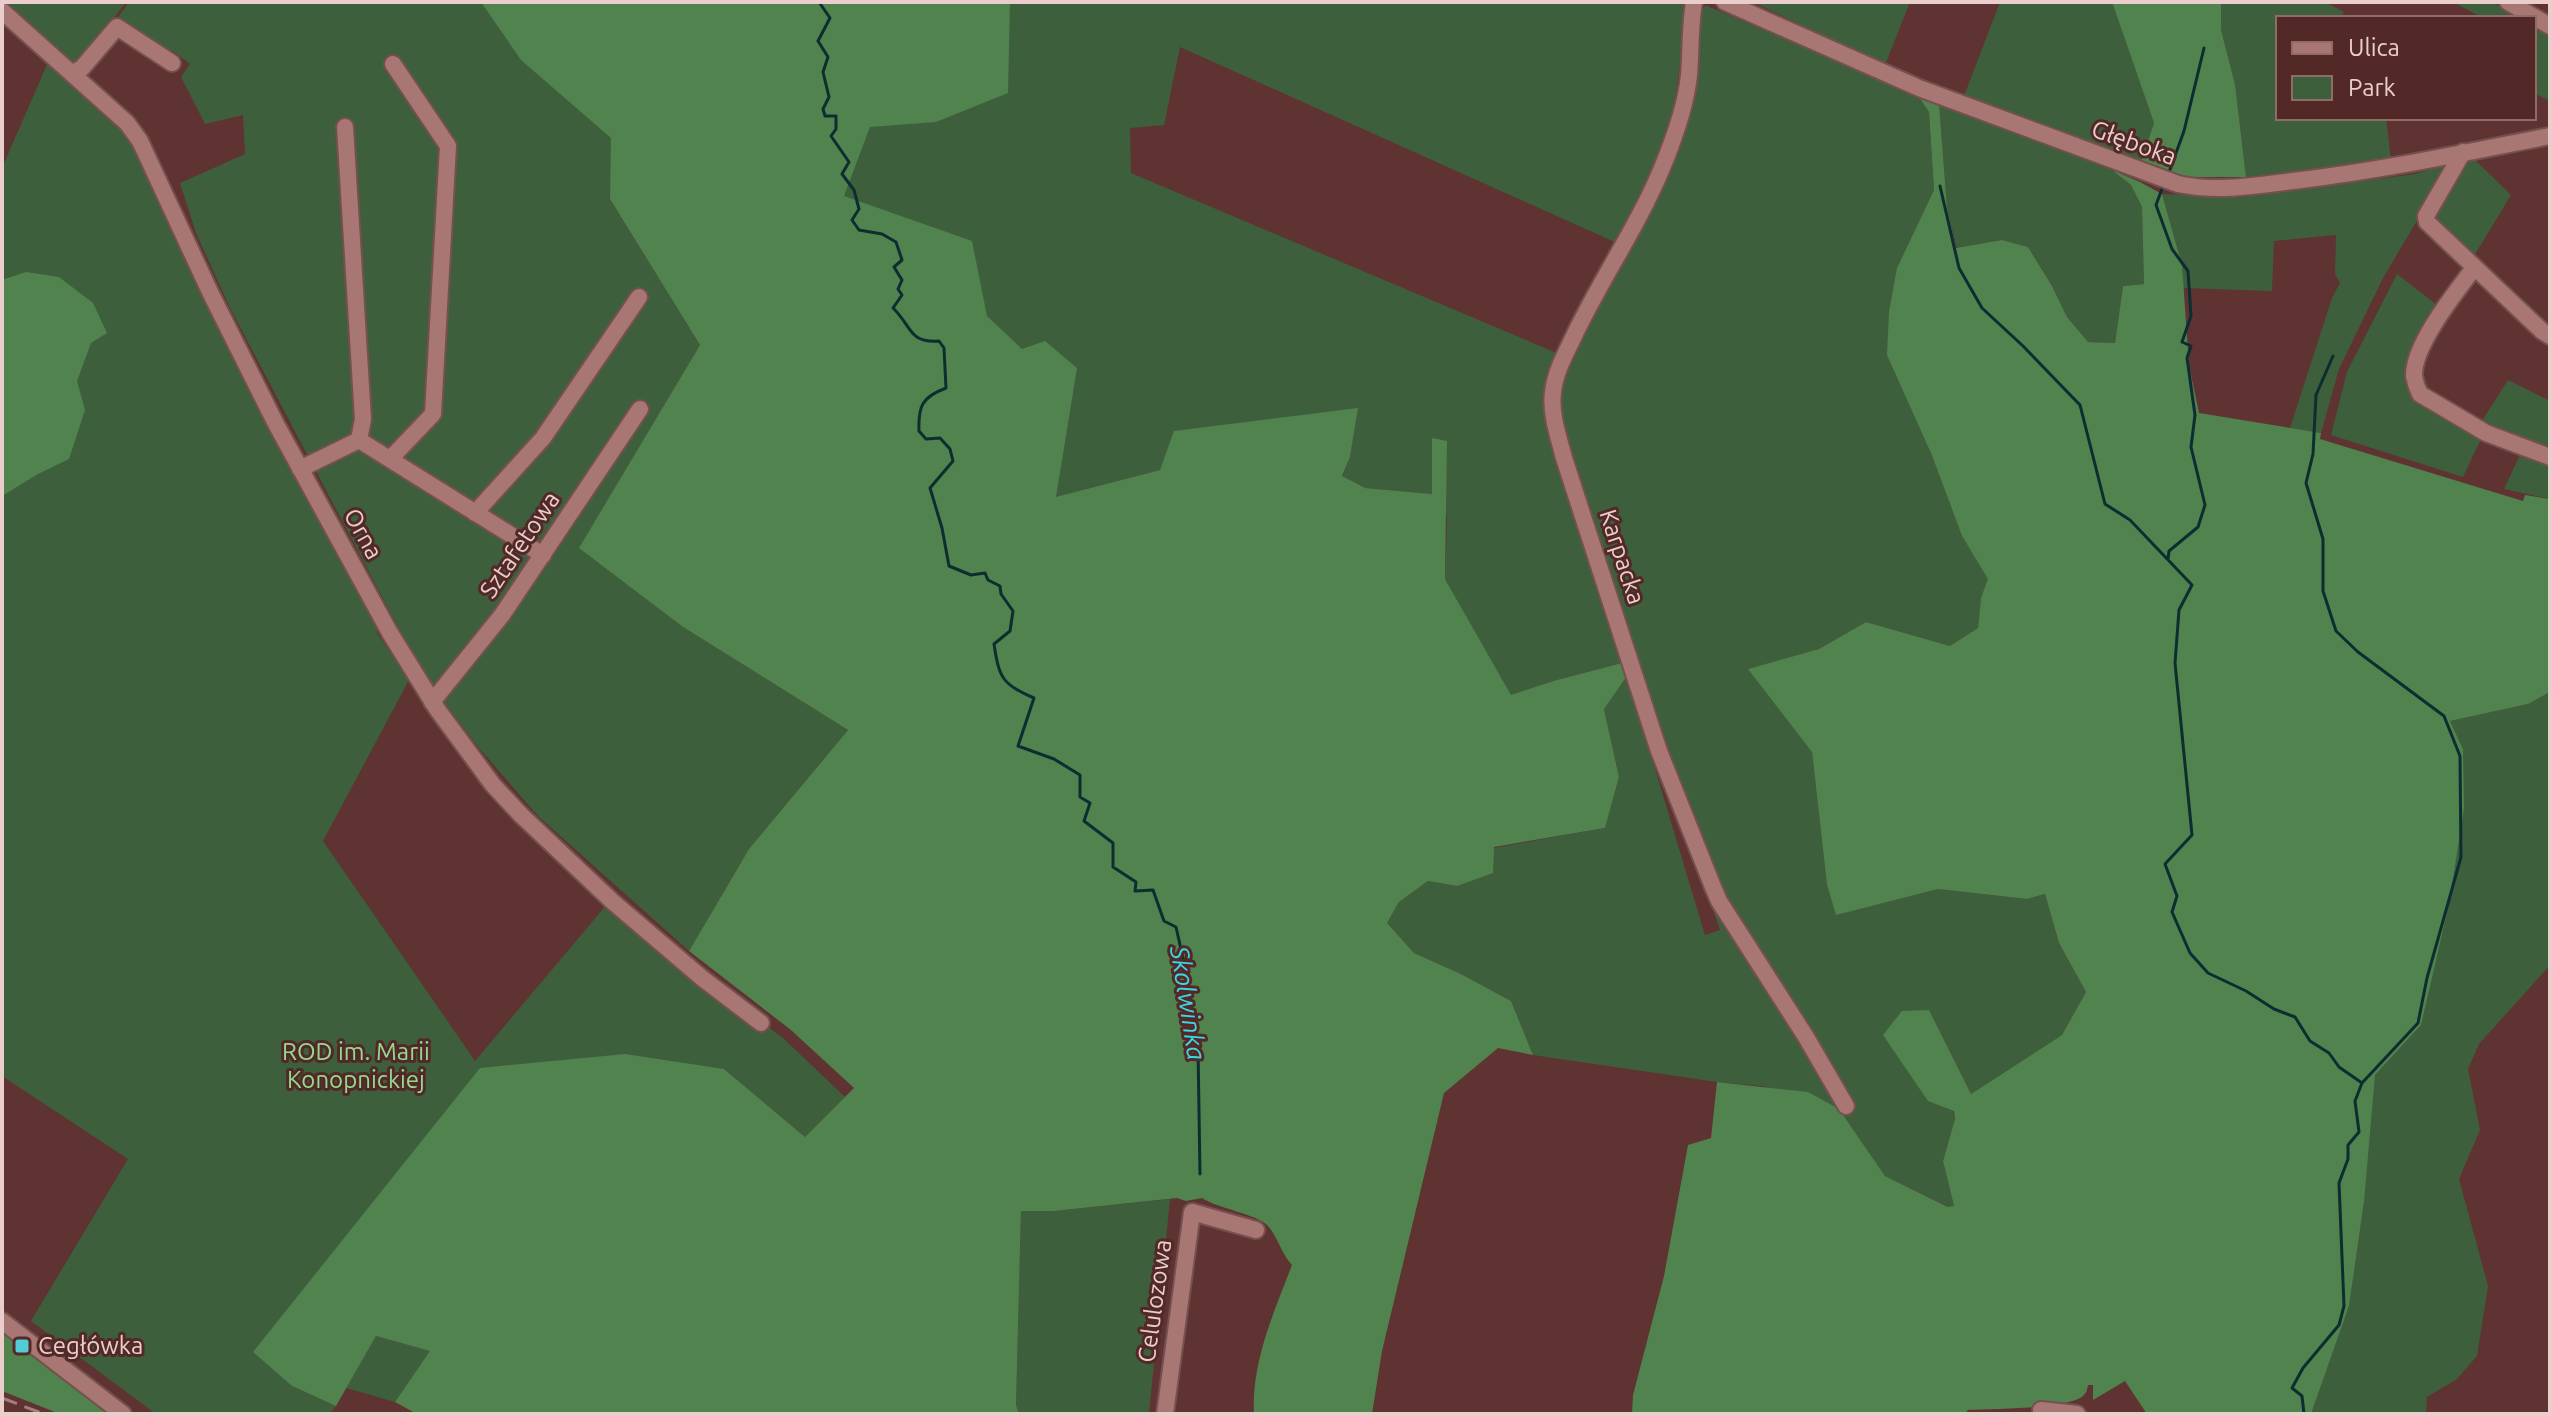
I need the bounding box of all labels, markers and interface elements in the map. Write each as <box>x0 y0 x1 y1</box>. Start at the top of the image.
legend <box>2276 16 2536 120</box>
text: Ulica <box>2348 34 2400 61</box>
text: Park <box>2348 74 2396 101</box>
street label: Głęboka <box>2088 115 2180 170</box>
street label: Sztafetowa <box>474 487 565 603</box>
street label: Orna <box>339 504 388 564</box>
street label: Karpacka <box>1594 506 1650 608</box>
water label: Skolwinka <box>1165 943 1212 1062</box>
park label: ROD im. Marii Konopnickiej <box>282 1038 430 1093</box>
street label: Celulozowa <box>1133 1238 1176 1364</box>
place label: Cegłówka <box>38 1332 143 1359</box>
marker: Cegłówka <box>13 1337 31 1355</box>

